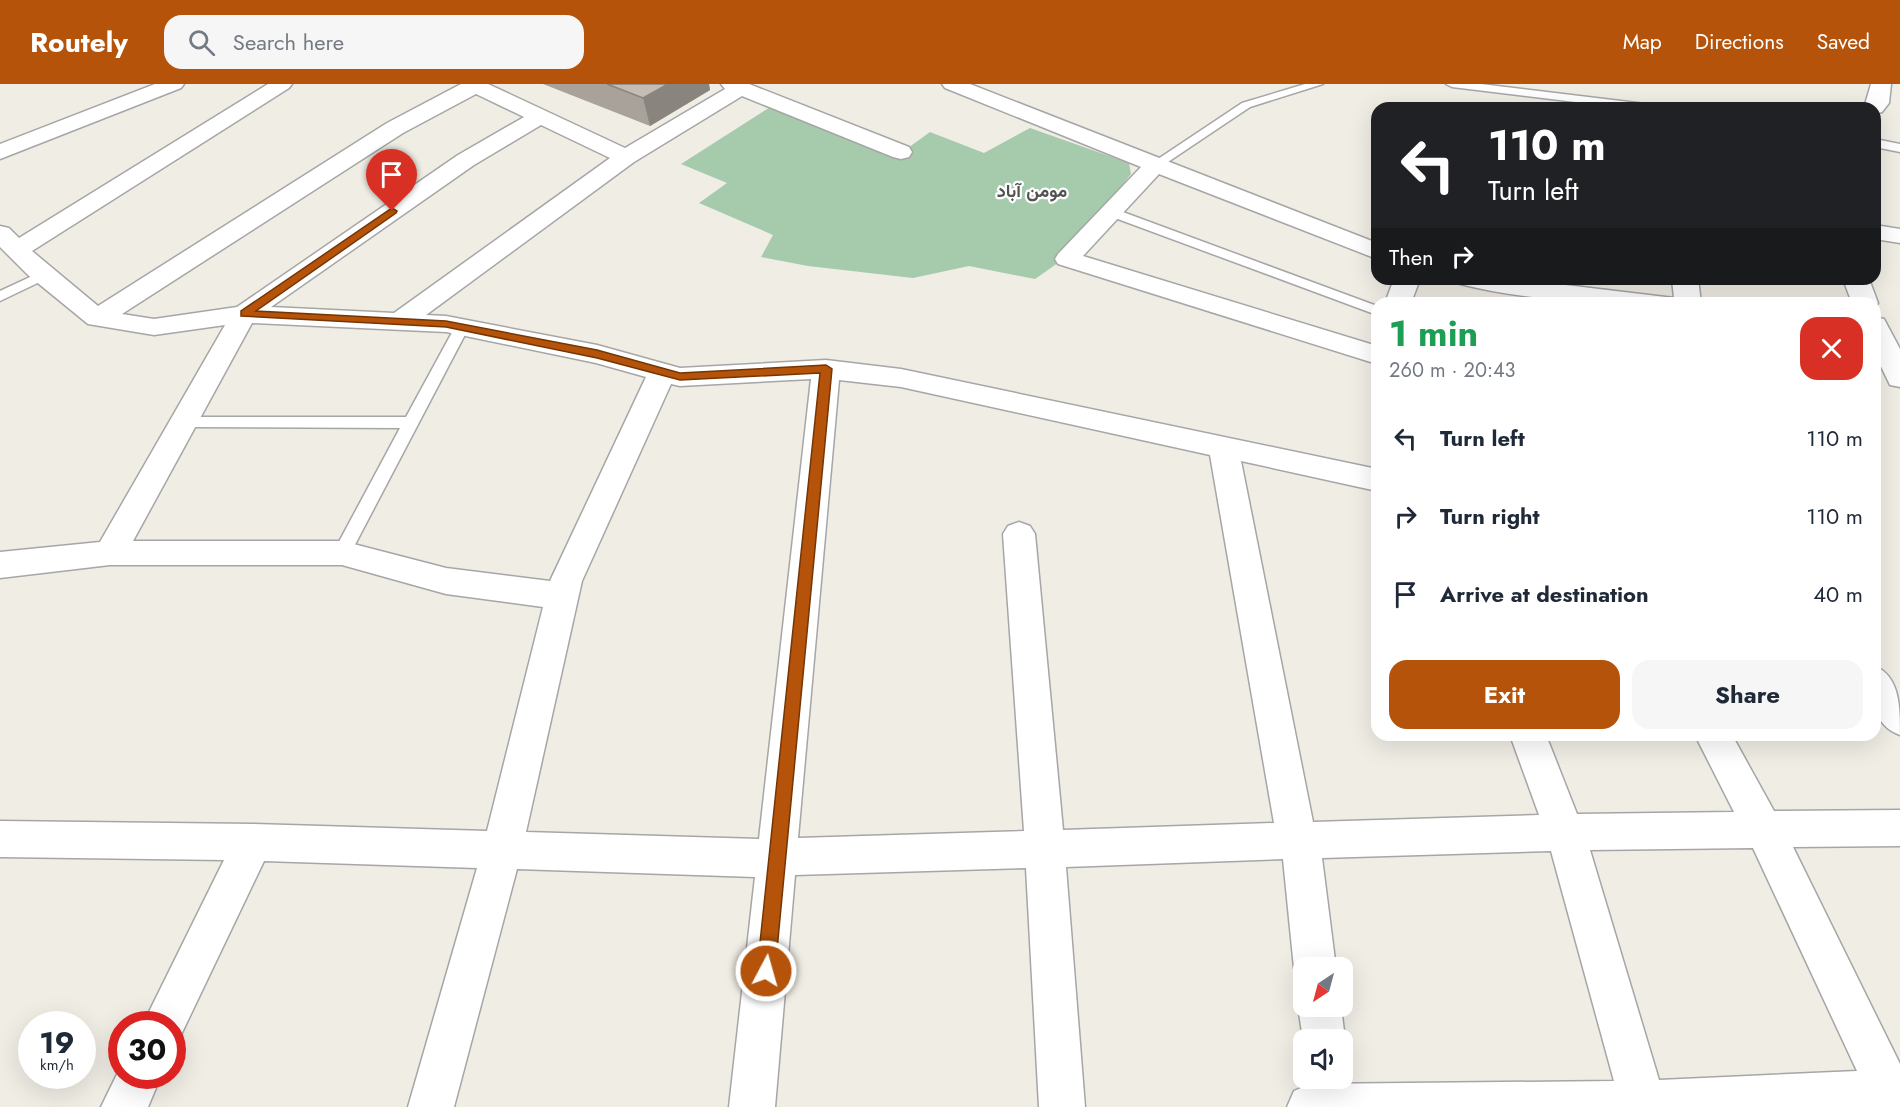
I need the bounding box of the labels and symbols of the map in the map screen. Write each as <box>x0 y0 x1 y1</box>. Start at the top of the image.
pin <box>366 149 417 211</box>
district label: مومن آباد <box>997 178 1067 204</box>
position arrow <box>734 939 798 1003</box>
north arrow <box>1293 957 1353 1017</box>
speed limit sign: 30 <box>108 1011 186 1089</box>

